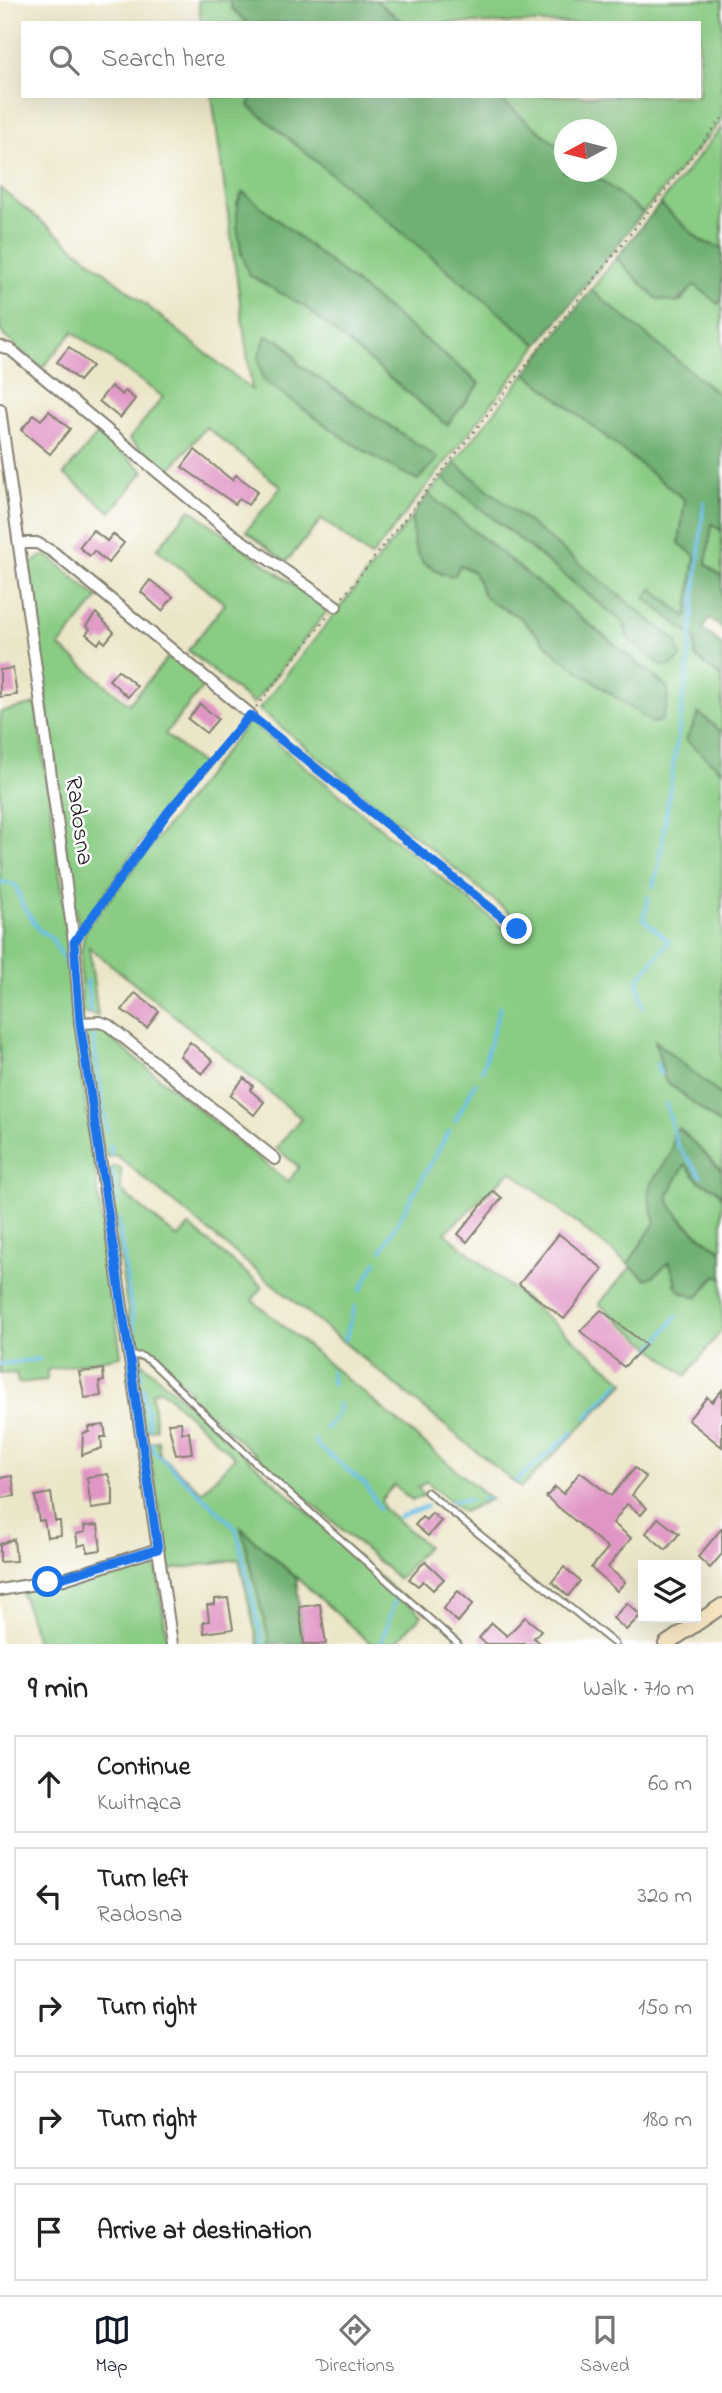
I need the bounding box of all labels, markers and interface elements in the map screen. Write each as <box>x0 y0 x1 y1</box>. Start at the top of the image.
search box <box>21 21 701 98</box>
icon: search <box>45 41 83 79</box>
text: Search here <box>101 41 226 79</box>
north arrow <box>554 119 617 182</box>
street label: Radosna <box>54 774 102 868</box>
route end <box>501 913 532 944</box>
map controls <box>638 1560 701 1623</box>
button: layers <box>638 1560 701 1623</box>
route start <box>32 1566 63 1597</box>
text: 9 min <box>28 1668 88 1712</box>
text: Walk · 710 m <box>583 1673 694 1706</box>
text: Continue <box>97 1749 190 1787</box>
icon: ahead <box>30 1765 68 1803</box>
text: 60 m <box>648 1768 692 1801</box>
text: Kwitnąca <box>97 1787 182 1820</box>
text: Turn left <box>97 1861 188 1899</box>
icon: left <box>30 1877 68 1915</box>
text: 320 m <box>638 1880 692 1913</box>
text: Radosna <box>97 1899 183 1932</box>
icon: right <box>30 1989 68 2027</box>
text: Turn right <box>97 1989 197 2027</box>
text: 150 m <box>638 1992 692 2025</box>
icon: right <box>30 2101 68 2139</box>
text: Turn right <box>97 2101 197 2139</box>
text: 180 m <box>643 2104 692 2137</box>
icon: arrive <box>30 2213 68 2251</box>
text: Arrive at destination <box>97 2213 312 2251</box>
tab: Map <box>93 2311 131 2380</box>
tab: Directions <box>316 2311 395 2380</box>
tab: Saved <box>580 2311 629 2380</box>

